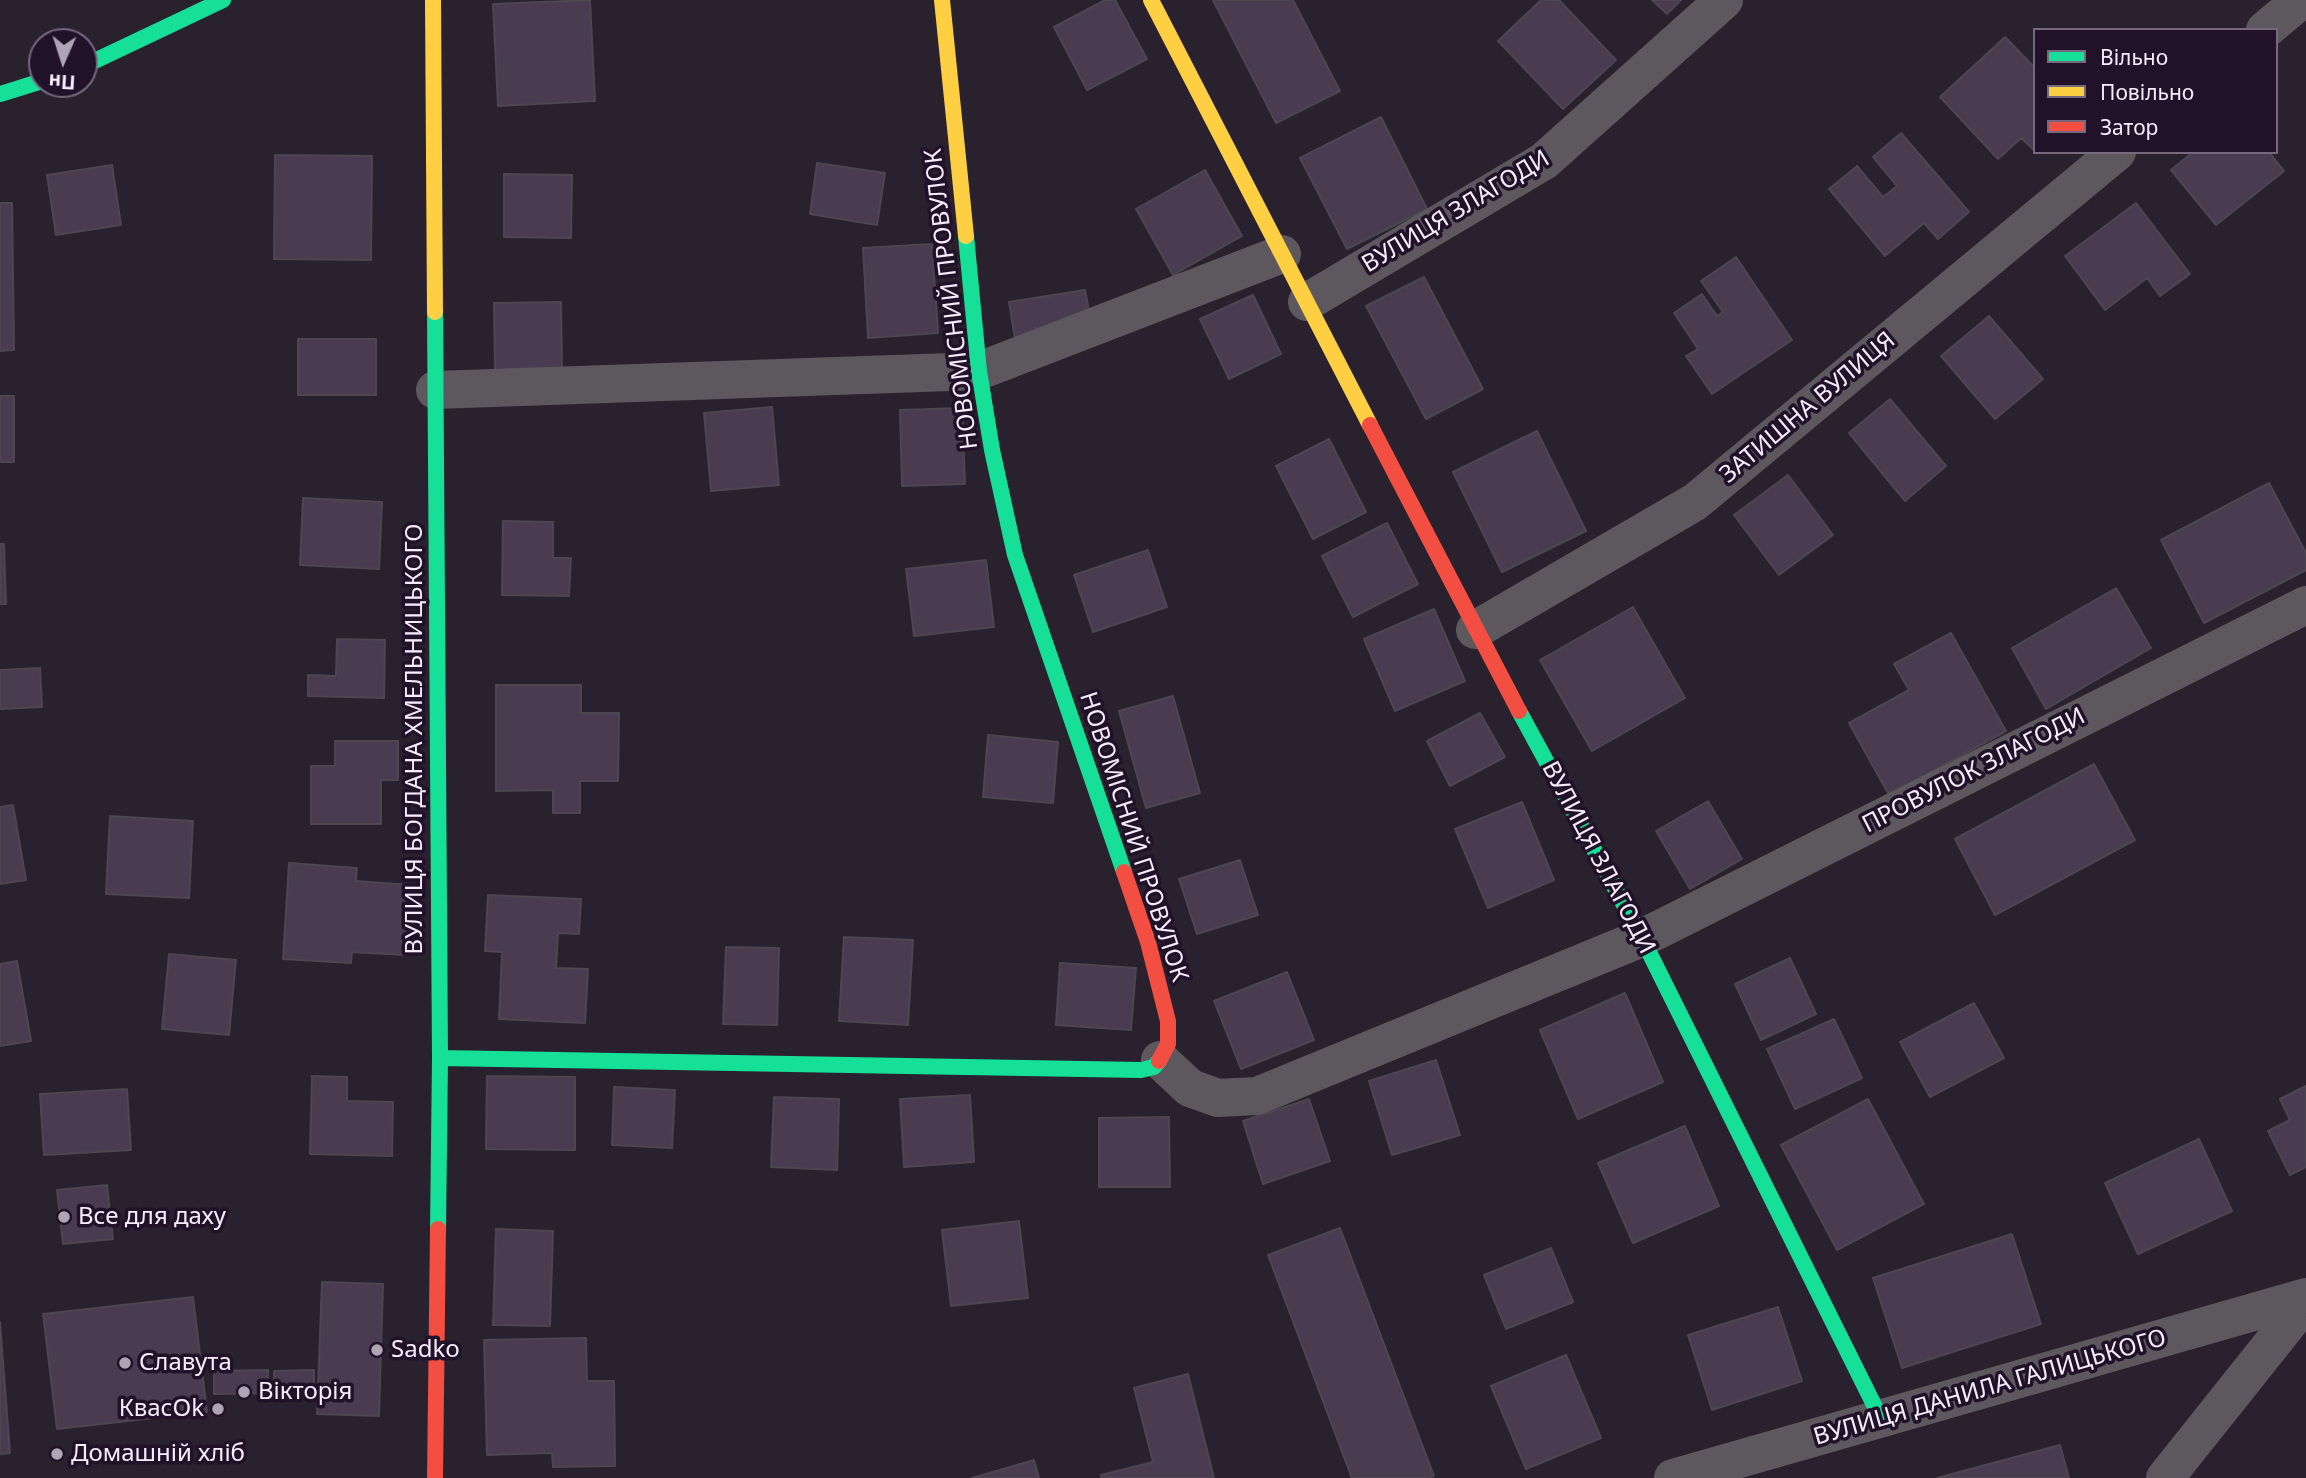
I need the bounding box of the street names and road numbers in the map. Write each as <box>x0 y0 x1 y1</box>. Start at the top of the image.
street label: ВУЛИЦЯ ЗЛАГОДИ <box>1357 145 1555 279</box>
street label: НОВОМІСНИЙ ПРОВУЛОК <box>919 147 985 451</box>
street label: ЗАТИШНА ВУЛИЦЯ <box>1715 326 1901 490</box>
street label: ВУЛИЦЯ БОГДАНА ХМЕЛЬНИЦЬКОГО <box>401 524 429 954</box>
street label: НОВОМІСНИЙ ПРОВУЛОК <box>1073 689 1193 985</box>
street label: ПРОВУЛОК ЗЛАГОДИ <box>1858 702 2090 840</box>
street label: ВУЛИЦЯ ЗЛАГОДИ <box>1535 757 1661 959</box>
street label: ВУЛИЦЯ ДАНИЛА ГАЛИЦЬКОГО <box>1810 1324 2170 1452</box>

